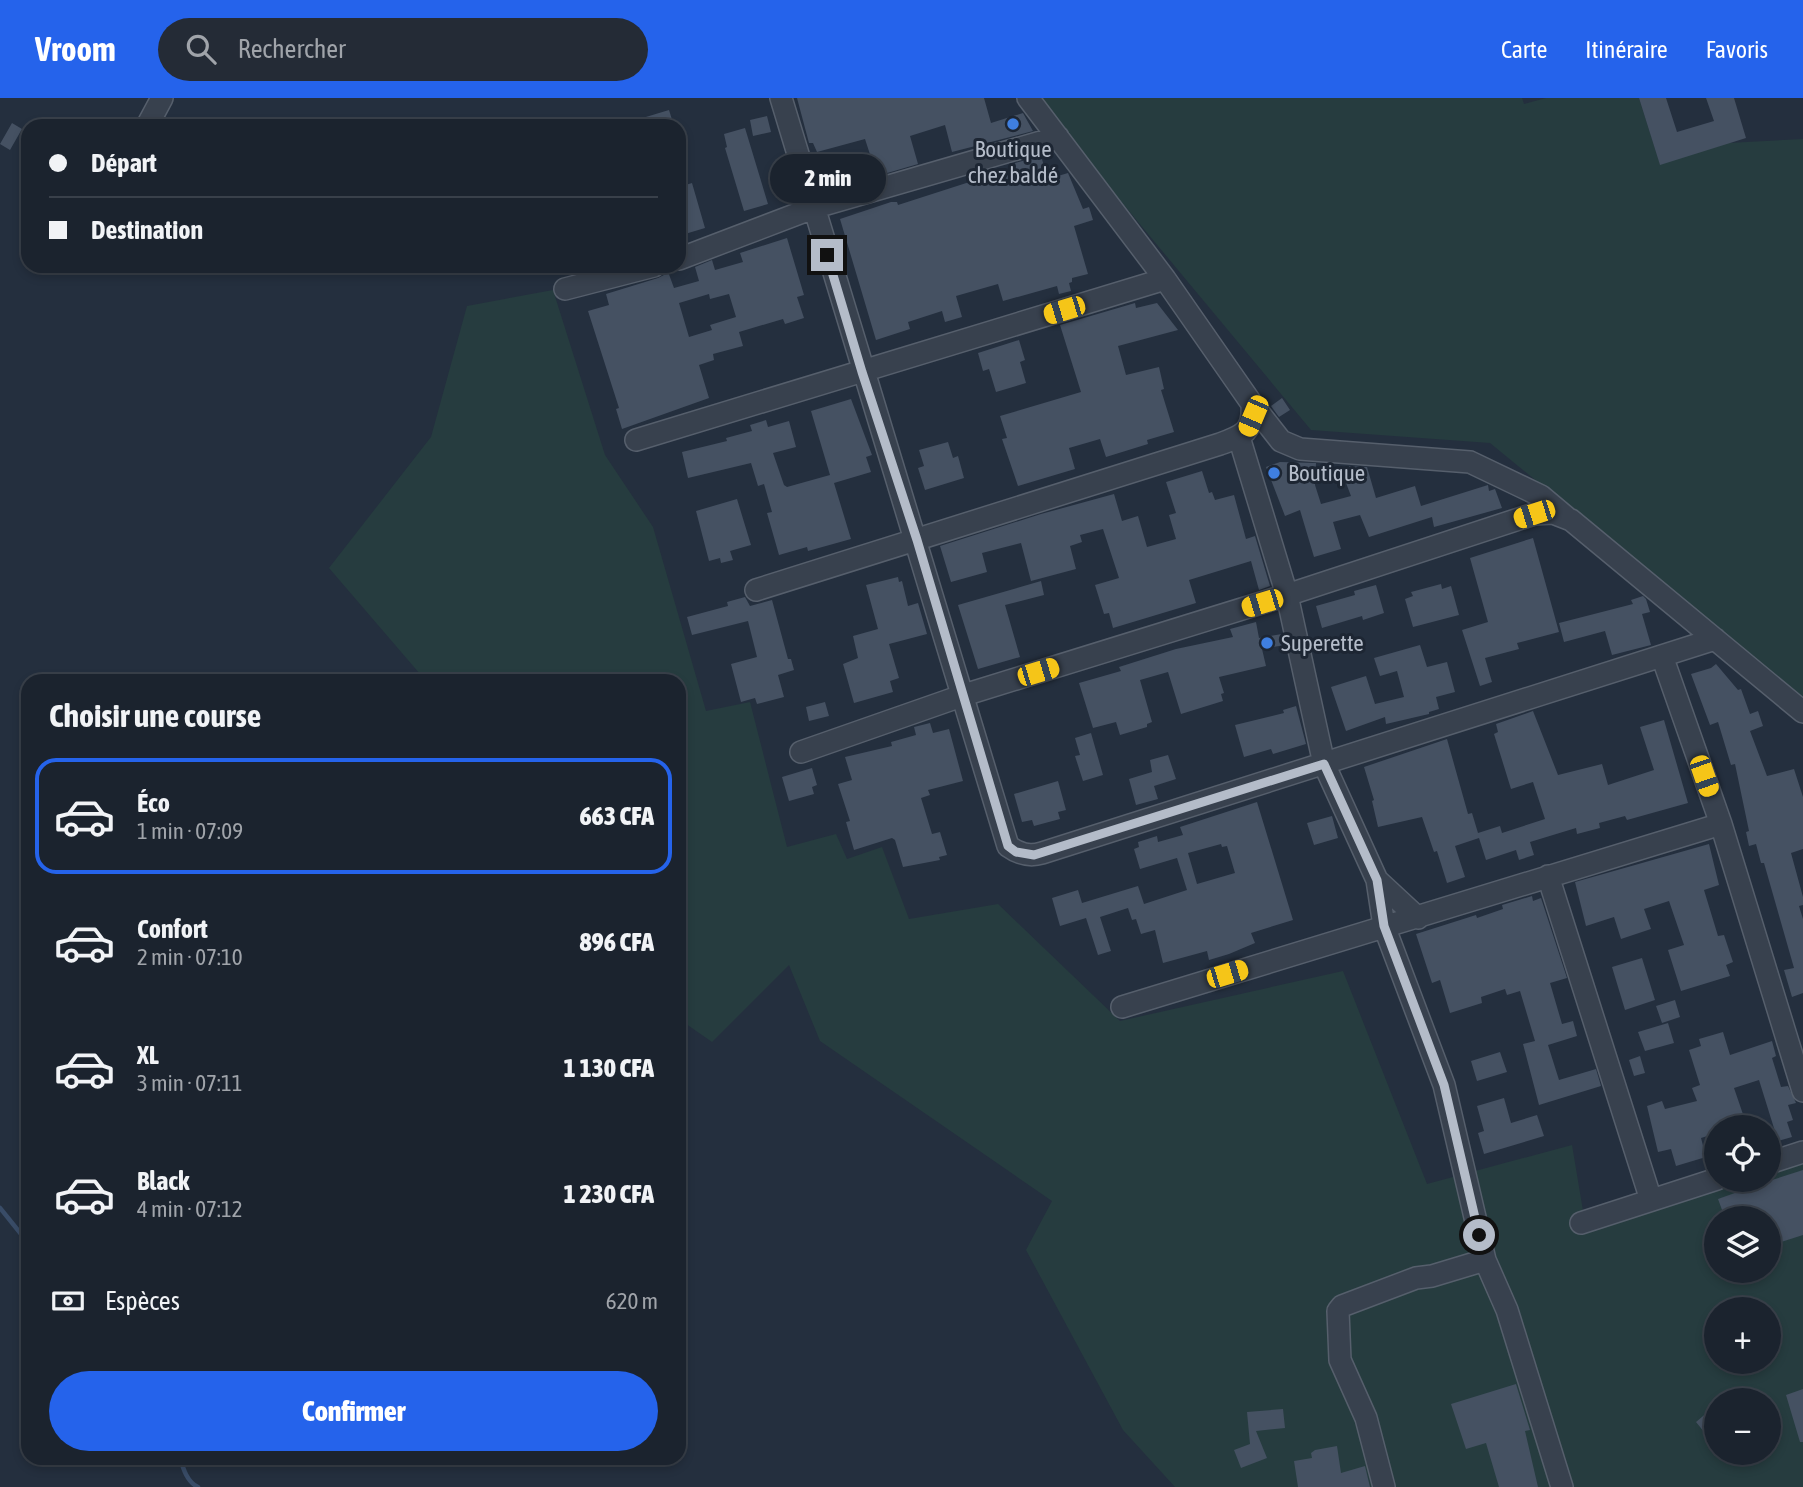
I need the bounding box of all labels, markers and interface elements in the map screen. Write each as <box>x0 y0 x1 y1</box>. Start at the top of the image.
search box <box>158 18 648 81</box>
text: Vroom <box>35 30 116 68</box>
icon: search <box>182 30 220 68</box>
text: Rechercher <box>238 34 346 64</box>
text: Carte <box>1501 36 1547 63</box>
text: Itinéraire <box>1585 36 1668 63</box>
text: Favoris <box>1706 36 1768 63</box>
marker: Boutique chez baldé <box>1005 116 1021 132</box>
place label: Boutique chez baldé <box>968 136 1058 188</box>
text: Départ <box>91 148 157 178</box>
callout: 2 min <box>769 153 885 202</box>
text: 2 min <box>805 165 851 191</box>
text: Destination <box>91 215 203 245</box>
route end <box>811 239 843 271</box>
car <box>1041 294 1088 326</box>
car <box>1236 393 1271 439</box>
place label: Boutique <box>1288 460 1365 486</box>
marker: Boutique <box>1266 465 1282 481</box>
car <box>1511 498 1558 530</box>
car <box>1239 587 1286 619</box>
place label: Superette <box>1281 630 1364 656</box>
marker: Superette <box>1259 635 1275 651</box>
car <box>1015 656 1062 688</box>
text: Choisir une course <box>49 697 261 734</box>
car <box>1688 753 1721 799</box>
icon: car <box>53 785 116 848</box>
text: Éco <box>137 788 170 818</box>
text: 663 CFA <box>579 801 654 831</box>
text: 1 min · 07:09 <box>137 818 243 844</box>
icon: car <box>53 911 116 974</box>
text: Confort <box>137 914 208 944</box>
text: 896 CFA <box>579 927 654 957</box>
text: 2 min · 07:10 <box>137 944 243 970</box>
car <box>1204 958 1251 990</box>
icon: car <box>53 1037 116 1100</box>
text: XL <box>137 1040 159 1070</box>
text: 1 130 CFA <box>564 1053 654 1083</box>
text: 3 min · 07:11 <box>137 1070 243 1096</box>
map controls <box>1704 1115 1781 1465</box>
button: locate <box>1704 1115 1781 1192</box>
icon: car <box>53 1163 116 1226</box>
text: Black <box>137 1166 189 1196</box>
text: 1 230 CFA <box>564 1179 654 1209</box>
text: 4 min · 07:12 <box>137 1196 243 1222</box>
button: layers <box>1704 1206 1781 1283</box>
route start <box>1463 1219 1495 1251</box>
icon: cash <box>49 1282 87 1320</box>
text: Espèces <box>105 1286 180 1316</box>
text: 620 m <box>606 1288 658 1314</box>
button: + <box>1704 1297 1781 1374</box>
button: Confirmer <box>49 1371 658 1451</box>
button: − <box>1704 1388 1781 1465</box>

